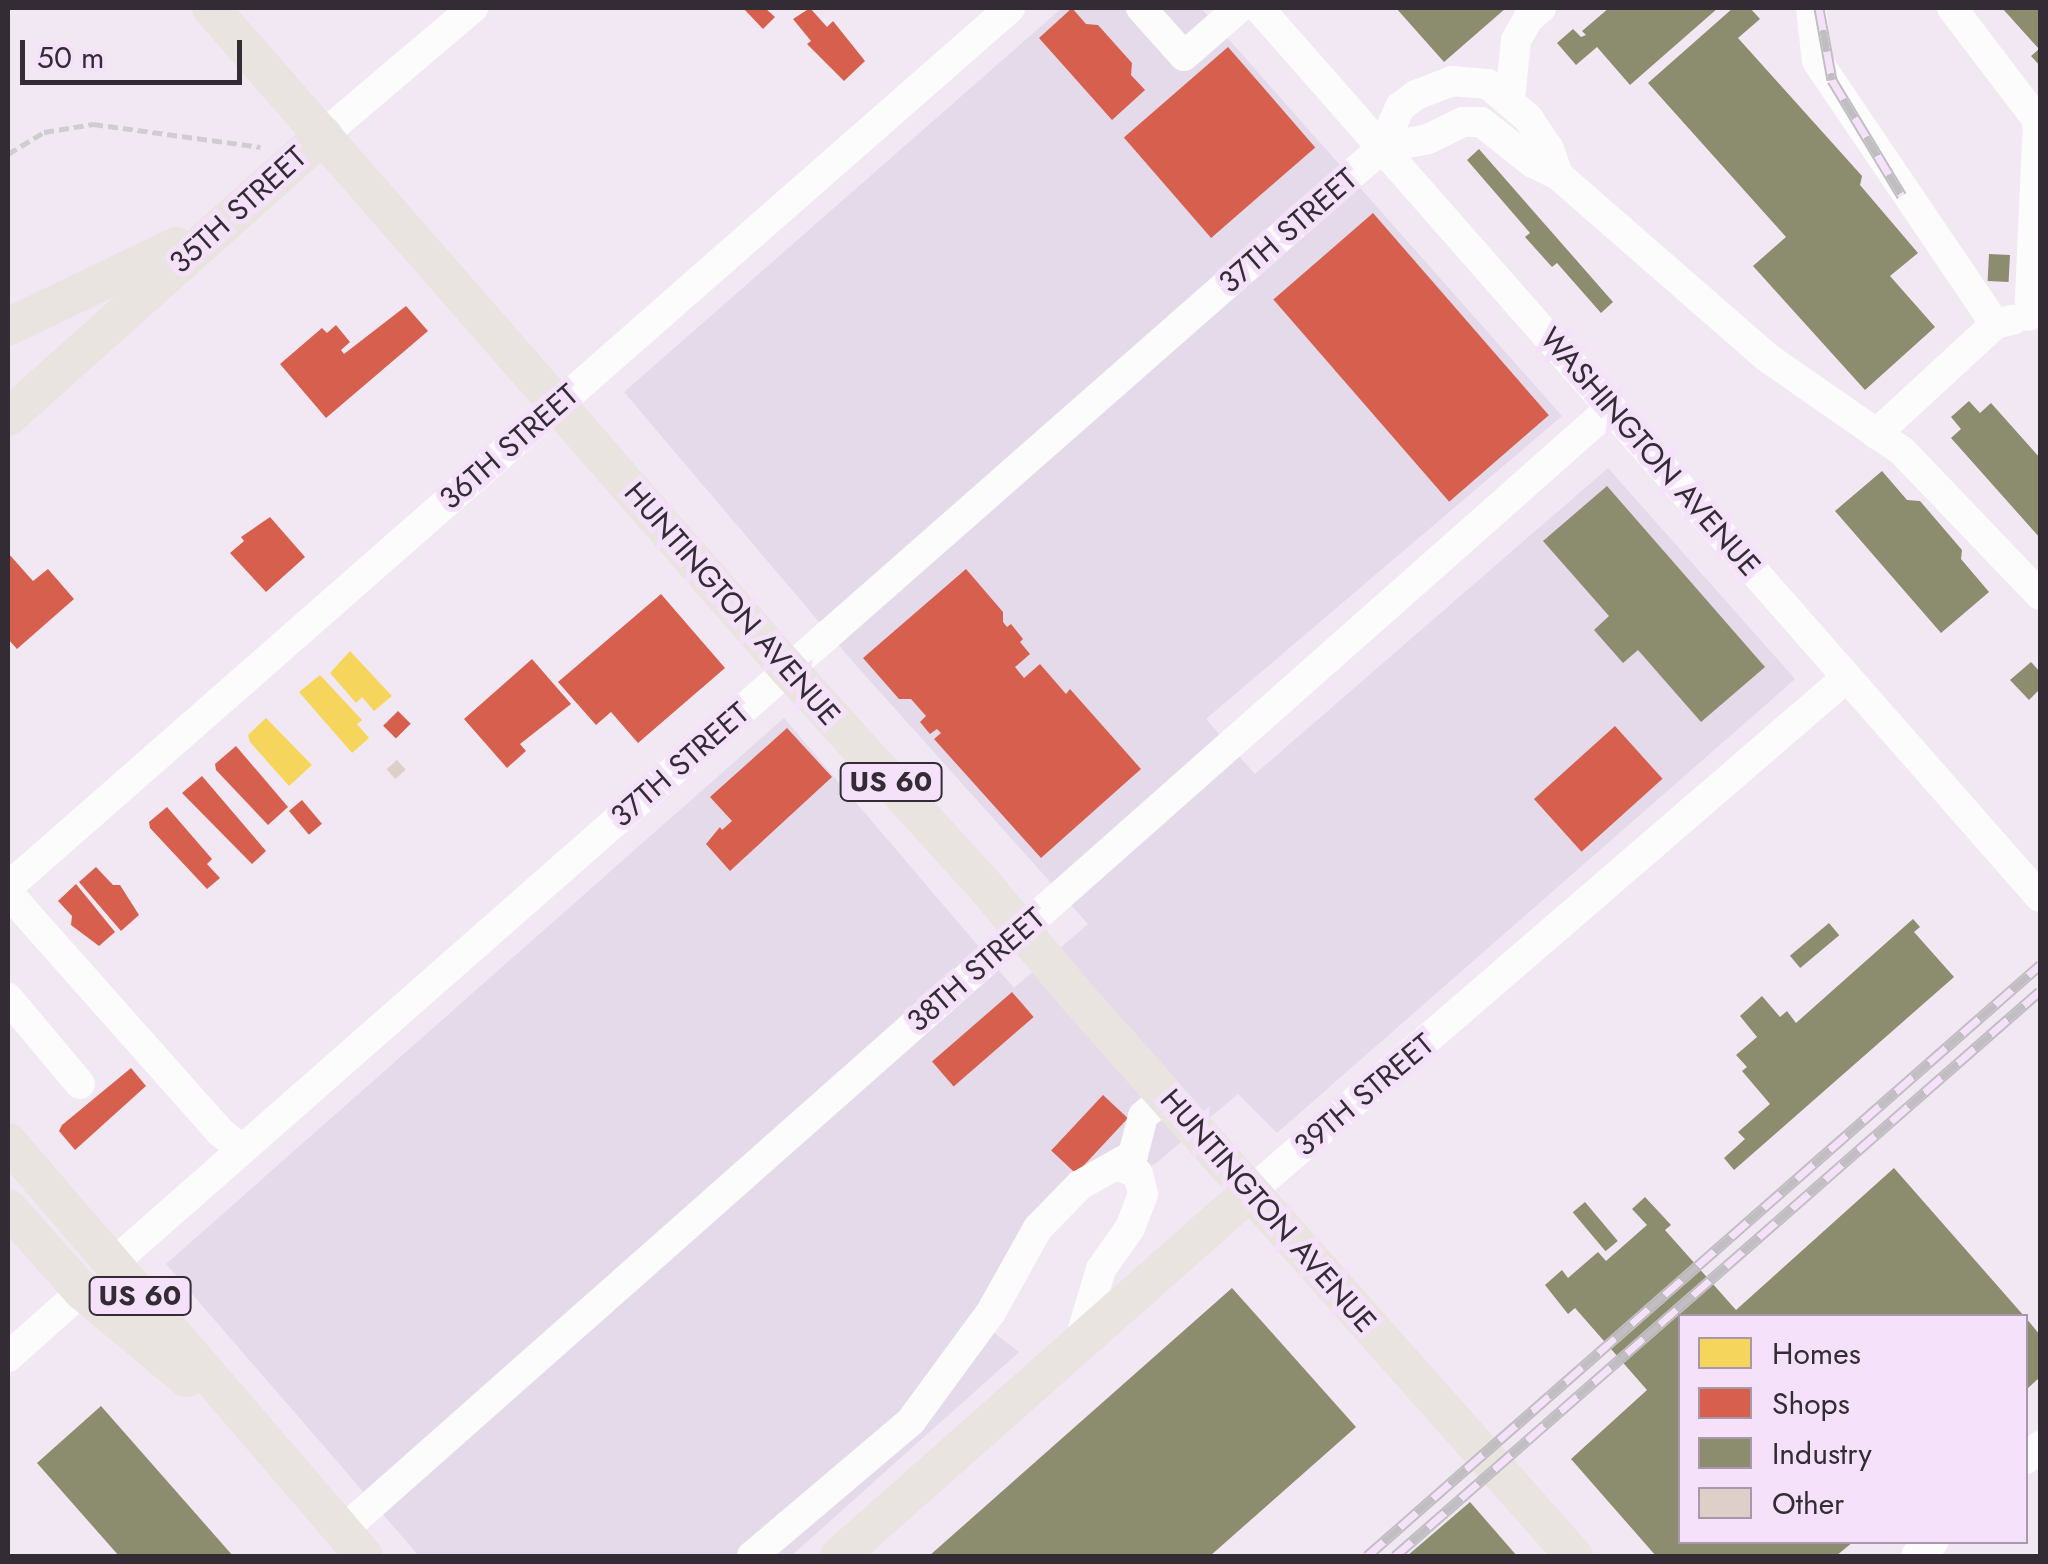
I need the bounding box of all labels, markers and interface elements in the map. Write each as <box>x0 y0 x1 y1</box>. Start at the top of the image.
scale bar <box>25 20 248 82</box>
text: 50 m <box>37 36 104 79</box>
street label: 35TH STREET <box>162 139 314 281</box>
street label: 37TH STREET <box>1212 161 1364 301</box>
street label: WASHINGTON AVENUE <box>1532 320 1768 584</box>
street label: 36TH STREET <box>432 377 586 517</box>
street label: HUNTINGTON AVENUE <box>617 475 847 733</box>
street label: 37TH STREET <box>604 695 756 835</box>
road number: US 60 <box>838 759 944 805</box>
street label: 38TH STREET <box>900 901 1052 1039</box>
street label: 39TH STREET <box>1287 1026 1441 1164</box>
street label: HUNTINGTON AVENUE <box>1153 1082 1383 1340</box>
road number: US 60 <box>88 1273 192 1319</box>
legend <box>1678 1314 2028 1544</box>
text: Homes <box>1772 1332 1861 1375</box>
text: Shops <box>1772 1382 1850 1425</box>
text: Industry <box>1772 1432 1872 1475</box>
text: Other <box>1772 1482 1844 1525</box>

